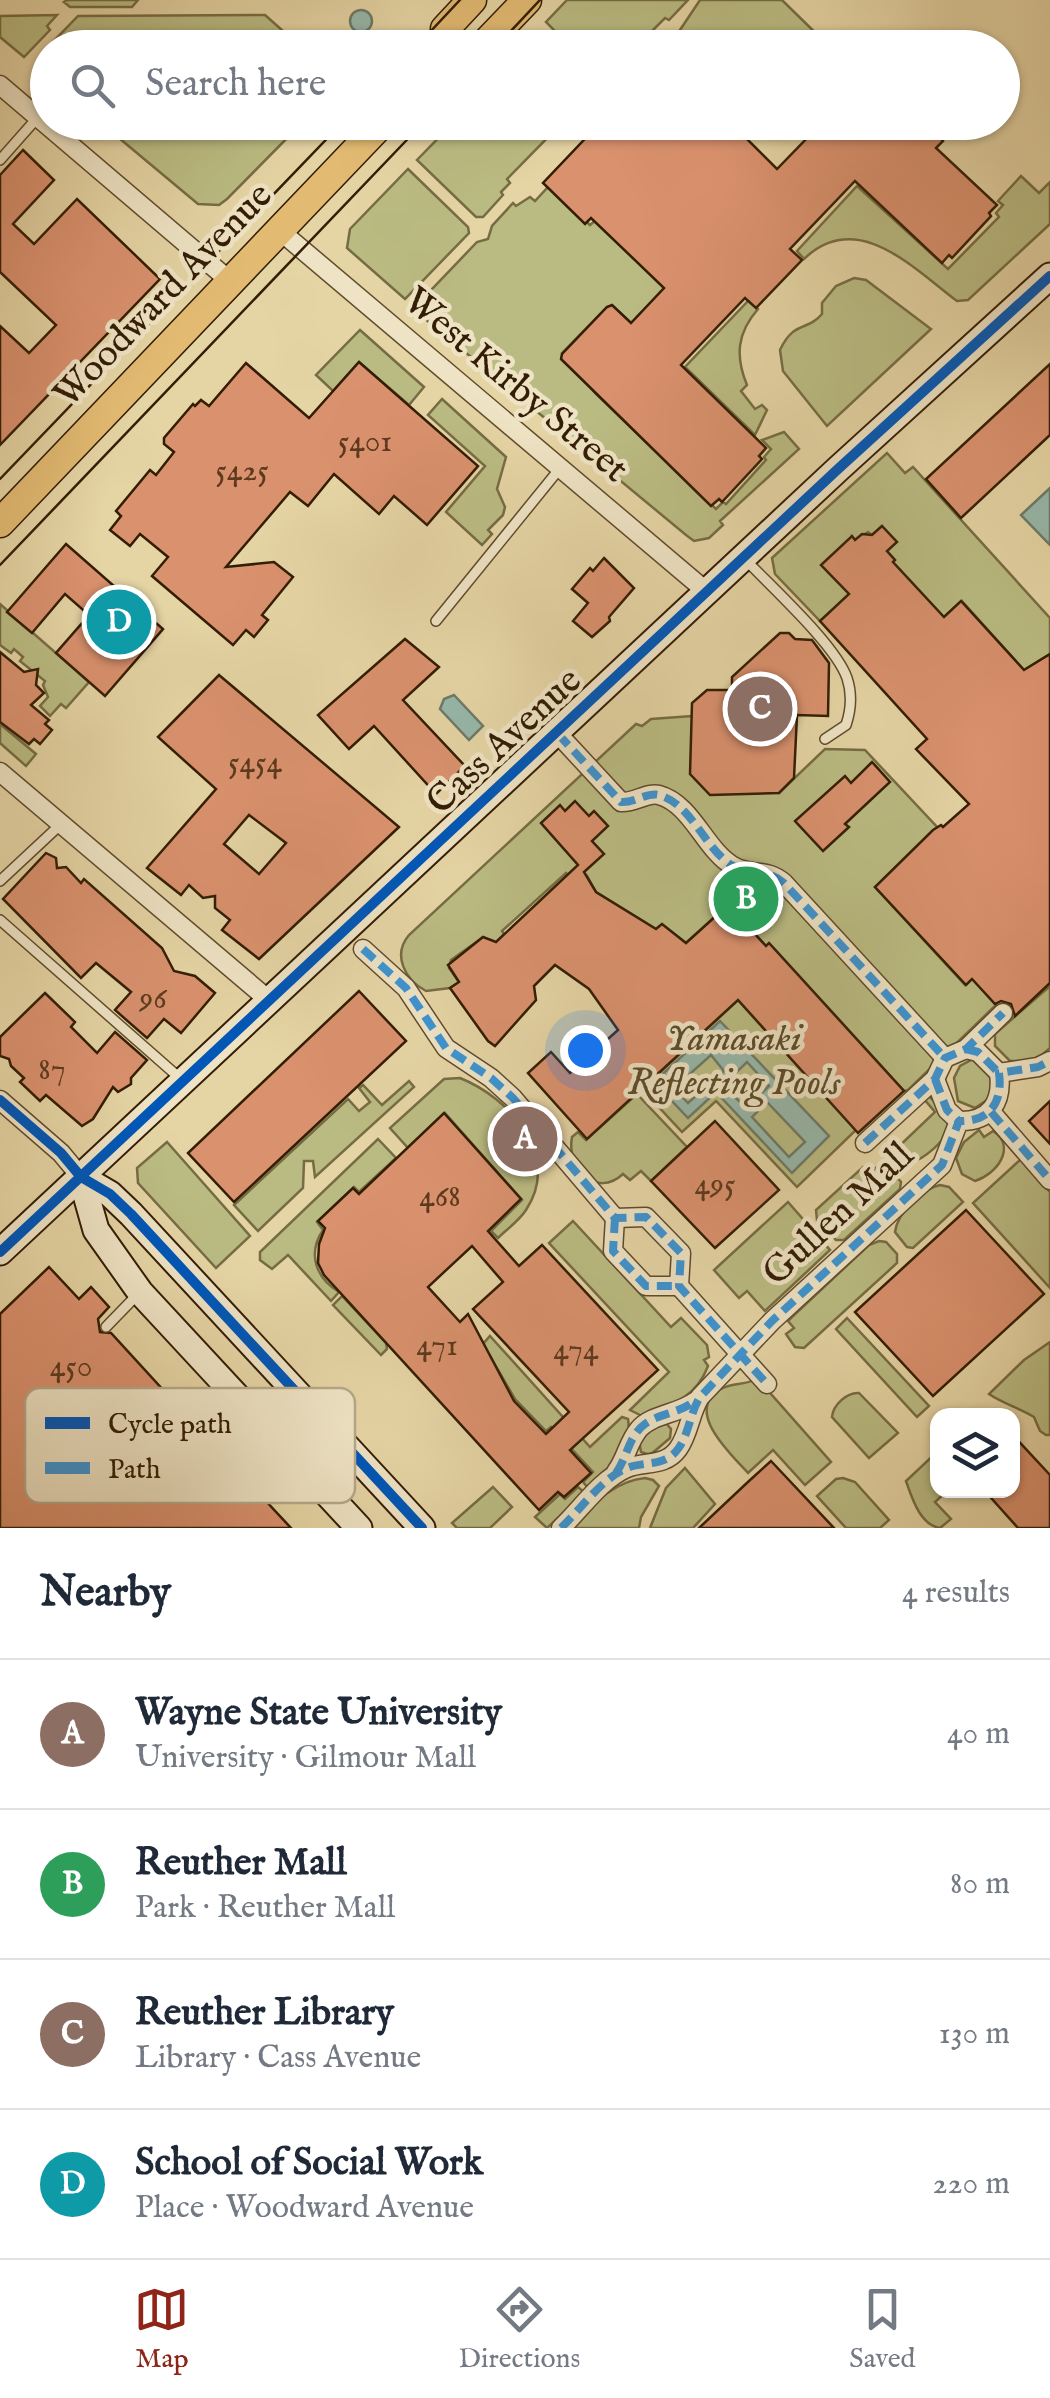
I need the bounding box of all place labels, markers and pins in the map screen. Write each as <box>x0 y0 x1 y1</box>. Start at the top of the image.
pin: D <box>86 584 152 660</box>
pin: C <box>728 672 792 746</box>
pin: B <box>714 862 778 936</box>
pin: A <box>492 1102 558 1176</box>

